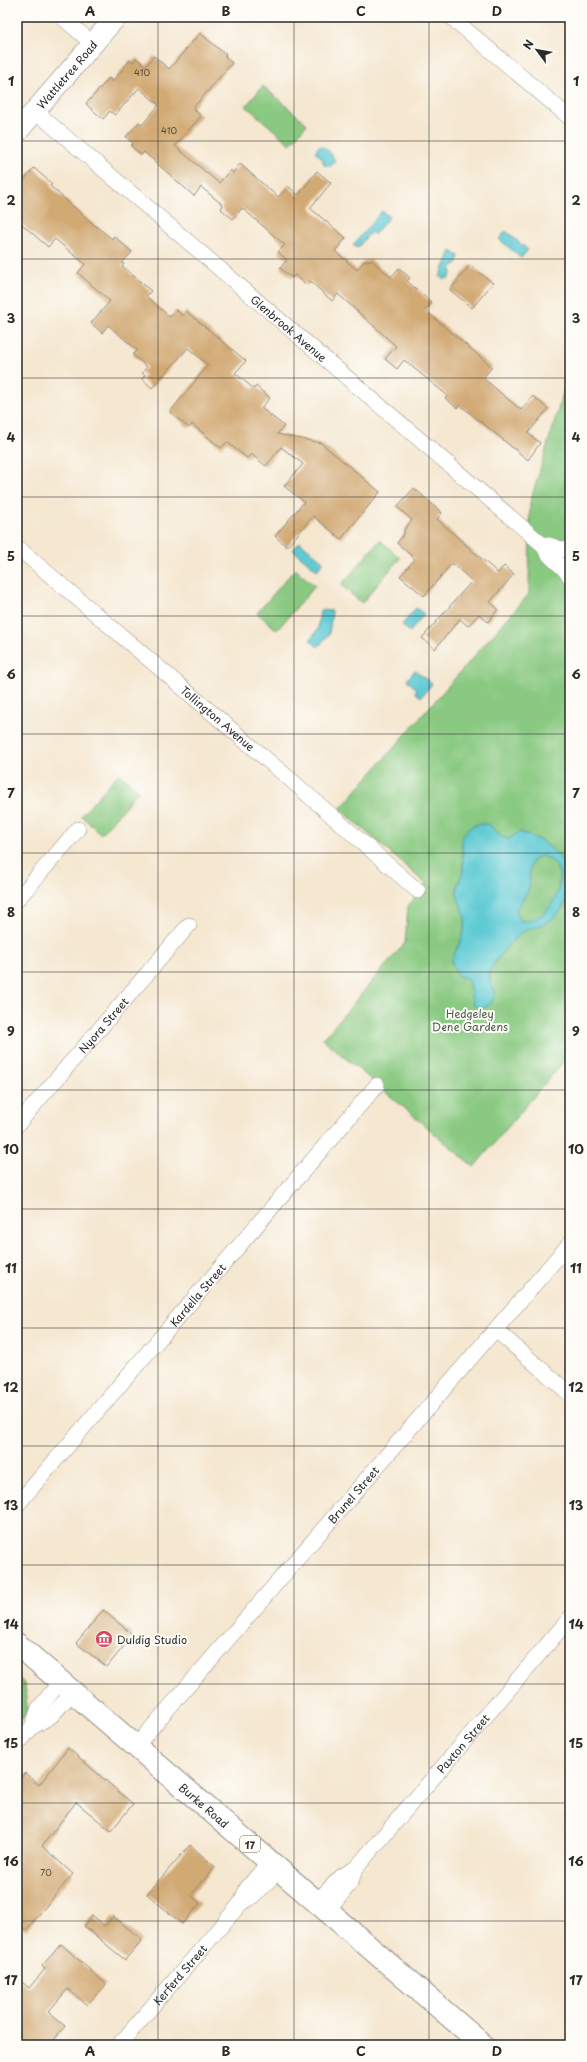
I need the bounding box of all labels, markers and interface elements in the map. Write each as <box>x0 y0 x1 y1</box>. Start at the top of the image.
text: A <box>85 1 95 20</box>
text: B <box>222 1 231 20</box>
text: C <box>356 1 366 20</box>
text: D <box>492 1 502 20</box>
north arrow <box>517 30 557 70</box>
street label: Wattletree Road <box>32 36 101 112</box>
text: N <box>519 36 538 53</box>
house number: 410 <box>134 65 150 79</box>
text: 1 <box>8 71 14 90</box>
text: 1 <box>573 71 579 90</box>
house number: 410 <box>161 123 177 137</box>
text: 2 <box>6 190 16 209</box>
text: 2 <box>571 190 581 209</box>
street label: Glenbrook Avenue <box>247 291 331 365</box>
text: 3 <box>7 308 16 327</box>
text: 3 <box>572 308 581 327</box>
text: 4 <box>7 427 16 446</box>
text: 4 <box>572 427 581 446</box>
text: 5 <box>7 546 15 565</box>
text: 5 <box>572 546 580 565</box>
text: 6 <box>6 664 16 683</box>
text: 6 <box>571 664 581 683</box>
street label: Tollington Avenue <box>177 682 259 755</box>
text: 7 <box>7 783 15 802</box>
text: 7 <box>572 783 580 802</box>
text: 8 <box>7 902 15 921</box>
text: 8 <box>572 902 580 921</box>
street label: Nyora Street <box>74 993 132 1057</box>
park label: Hedgeley Dene Gardens <box>432 1005 508 1035</box>
text: 9 <box>7 1021 15 1040</box>
text: 9 <box>572 1021 580 1040</box>
text: 10 <box>3 1139 19 1158</box>
text: 10 <box>568 1139 584 1158</box>
text: 11 <box>5 1258 17 1277</box>
text: 11 <box>570 1258 582 1277</box>
street label: Kardella Street <box>165 1259 230 1330</box>
text: 12 <box>3 1377 19 1396</box>
text: 12 <box>568 1377 584 1396</box>
street label: Brunel Street <box>323 1462 383 1527</box>
text: 13 <box>4 1495 19 1514</box>
text: 13 <box>569 1495 584 1514</box>
text: 14 <box>3 1614 19 1633</box>
text: 14 <box>568 1614 584 1633</box>
museum icon: Duldig Studio <box>94 1629 114 1649</box>
place label: Duldig Studio <box>117 1631 187 1648</box>
street label: Paxton Street <box>432 1709 494 1777</box>
text: 15 <box>4 1733 18 1752</box>
text: 15 <box>569 1733 583 1752</box>
street label: Burke Road <box>175 1779 233 1832</box>
road number: 17 <box>240 1836 260 1852</box>
text: 16 <box>3 1851 19 1870</box>
text: 16 <box>568 1851 584 1870</box>
house number: 70 <box>40 1865 52 1879</box>
street label: Kerferd Street <box>149 1940 211 2009</box>
text: 17 <box>4 1970 18 1989</box>
text: 17 <box>569 1970 583 1989</box>
text: A <box>85 2041 95 2060</box>
text: B <box>222 2041 231 2060</box>
text: C <box>356 2041 366 2060</box>
text: D <box>492 2041 502 2060</box>

